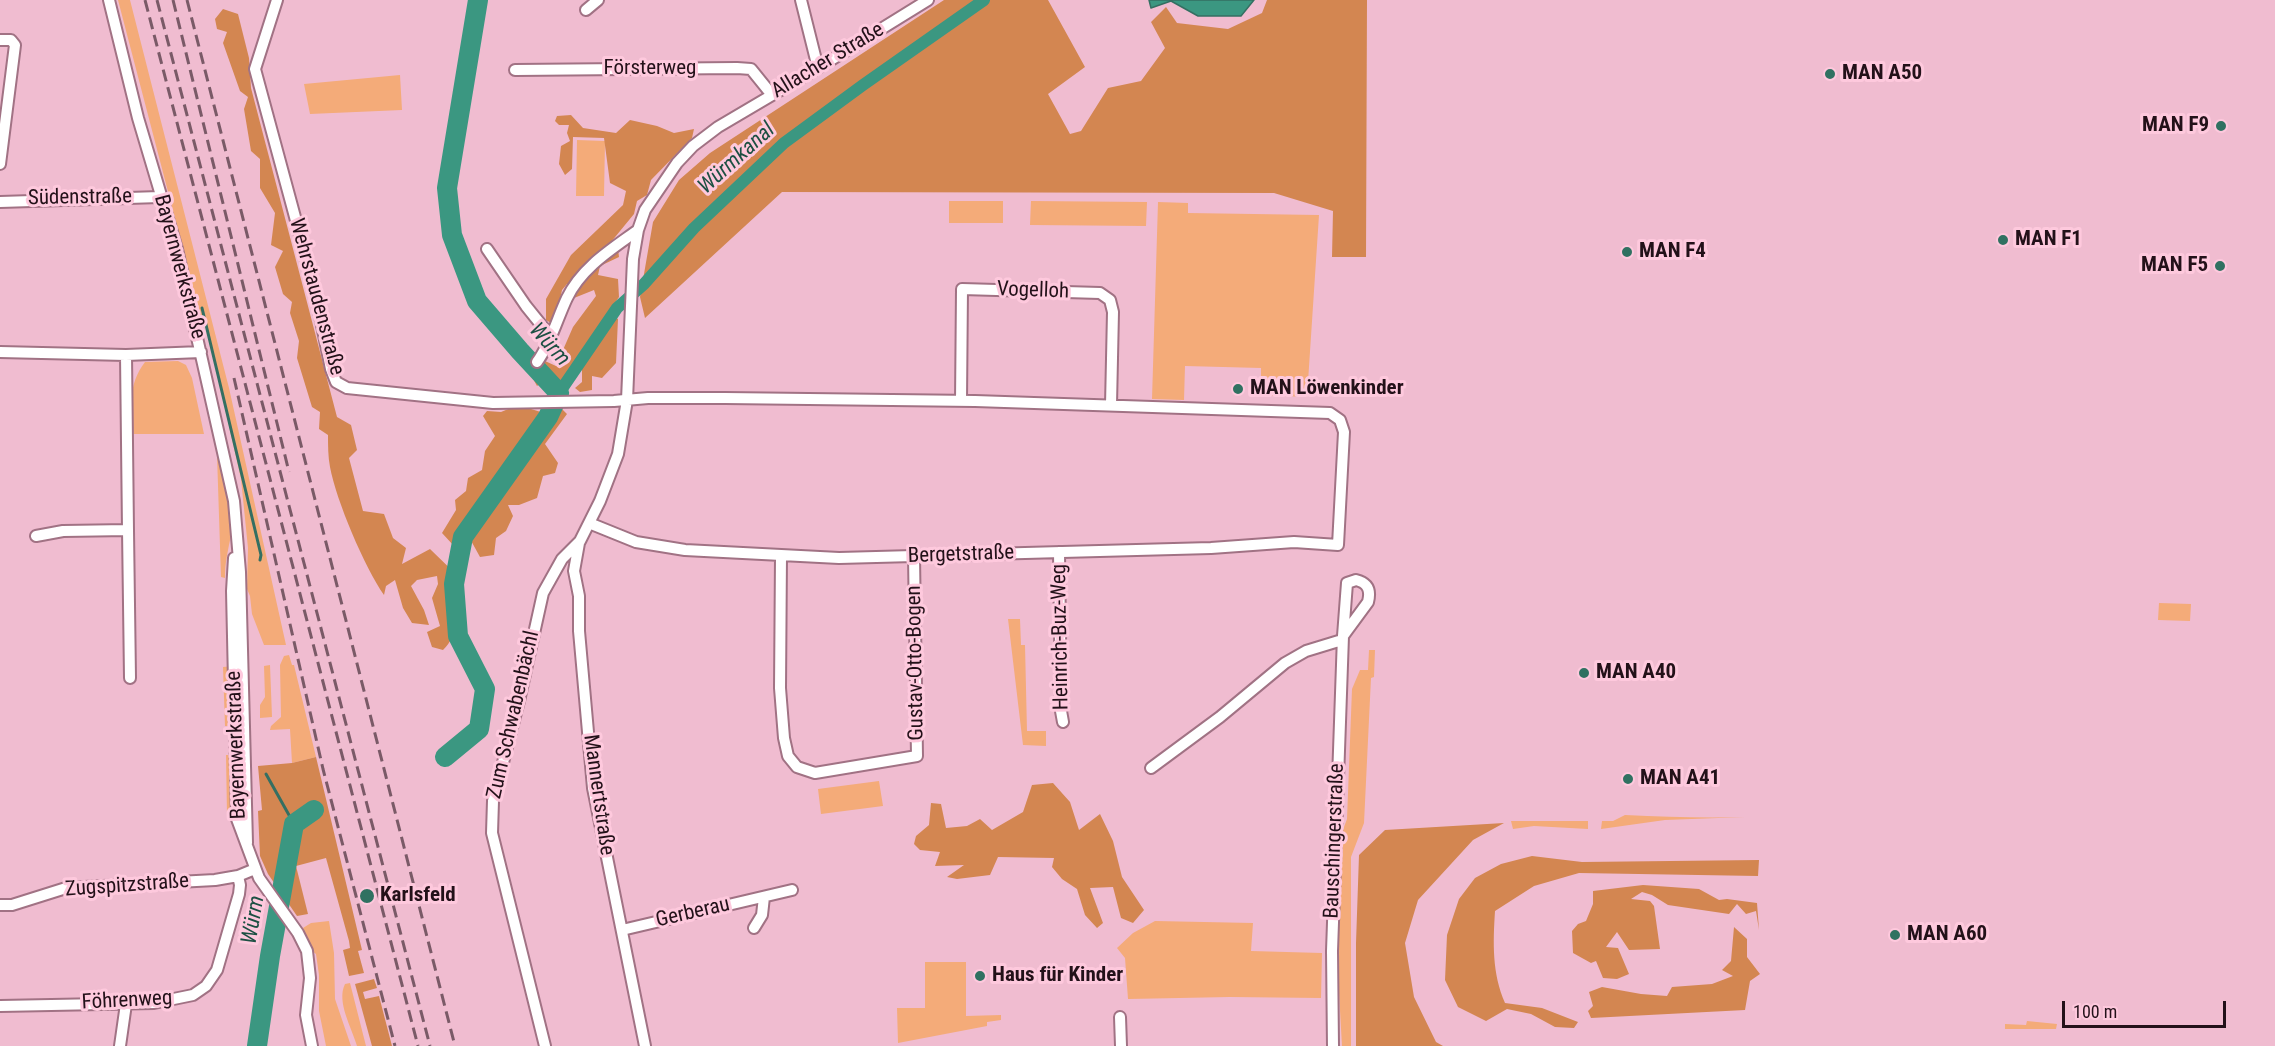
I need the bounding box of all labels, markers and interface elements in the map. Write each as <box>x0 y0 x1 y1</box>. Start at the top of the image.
street label: Allacher Straße <box>767 18 889 104</box>
street label: Försterweg <box>604 56 696 82</box>
place label: MAN A50 <box>1842 61 1922 87</box>
marker: MAN A50 <box>1823 67 1837 81</box>
place label: MAN F9 <box>2142 113 2209 139</box>
water label: Würmkanal <box>693 118 781 200</box>
marker: MAN F9 <box>2214 119 2228 133</box>
street label: Südenstraße <box>28 184 132 212</box>
street label: Bayernwerkstraße <box>148 192 210 342</box>
street label: Wehrstaudenstraße <box>283 216 349 378</box>
place label: MAN F1 <box>2015 227 2082 253</box>
marker: MAN F1 <box>1996 233 2010 247</box>
place label: MAN F4 <box>1639 239 1706 265</box>
marker: MAN F4 <box>1620 245 1634 259</box>
place label: MAN F5 <box>2141 253 2208 279</box>
marker: MAN F5 <box>2213 259 2227 273</box>
street label: Vogelloh <box>996 277 1070 305</box>
water label: Würm <box>523 318 575 372</box>
place label: MAN Löwenkinder <box>1250 376 1404 402</box>
marker: MAN Löwenkinder <box>1231 382 1245 396</box>
street label: Bergetstraße <box>907 541 1015 569</box>
street label: Heinrich-Buz-Weg <box>1047 564 1075 710</box>
street label: Gustav-Otto-Bogen <box>902 585 930 741</box>
street label: Zum Schwabenbächl <box>482 629 546 801</box>
place label: MAN A40 <box>1596 660 1676 686</box>
marker: MAN A40 <box>1577 666 1591 680</box>
street label: Bayernwerkstraße <box>222 670 252 820</box>
street label: Mannertstraße <box>577 733 619 857</box>
street label: Bauschingerstraße <box>1320 763 1350 919</box>
place label: MAN A41 <box>1640 766 1720 792</box>
marker: MAN A41 <box>1621 772 1635 786</box>
street label: Zugspitzstraße <box>64 869 190 903</box>
place label: Karlsfeld <box>380 883 456 909</box>
marker: Karlsfeld <box>358 887 376 905</box>
street label: Gerberau <box>654 892 732 934</box>
water label: Würm <box>237 894 271 946</box>
place label: MAN A60 <box>1907 922 1987 948</box>
marker: MAN A60 <box>1888 928 1902 942</box>
place label: Haus für Kinder <box>992 963 1123 989</box>
marker: Haus für Kinder <box>973 969 987 983</box>
street label: Föhrenweg <box>81 986 173 1016</box>
scale bar <box>2065 989 2228 1027</box>
text: 100 m <box>2073 1001 2117 1022</box>

